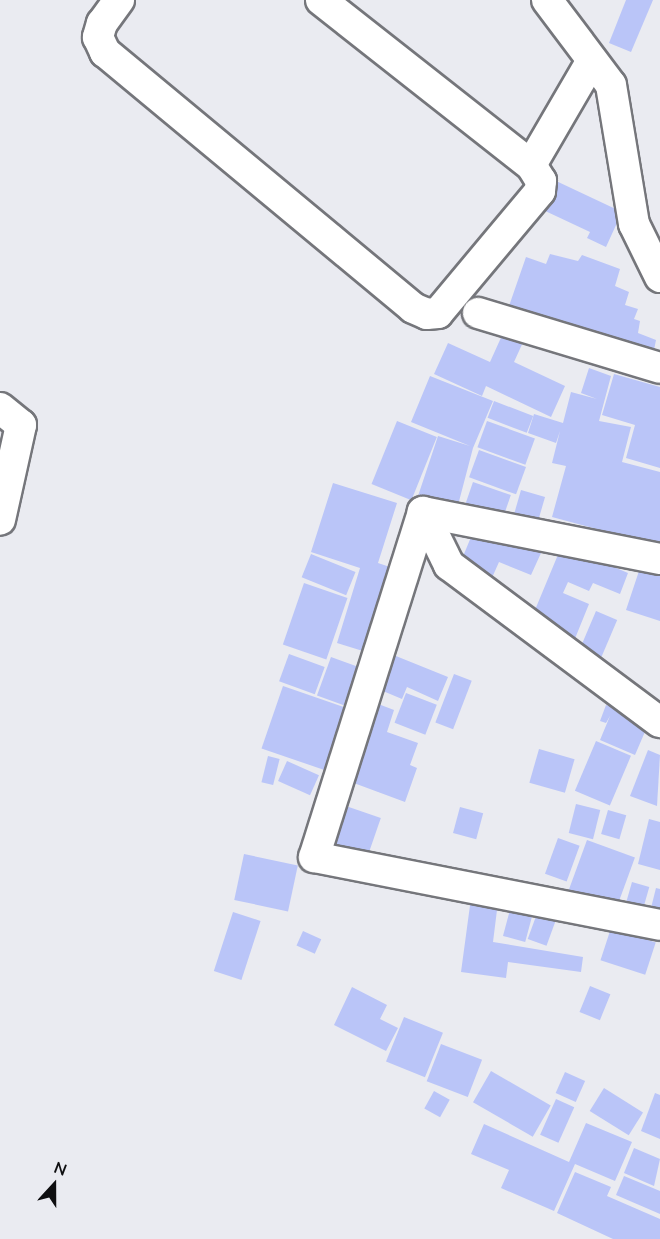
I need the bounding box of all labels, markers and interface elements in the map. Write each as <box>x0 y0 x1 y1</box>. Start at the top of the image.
north arrow <box>24 1155 84 1215</box>
text: N <box>51 1157 70 1180</box>

